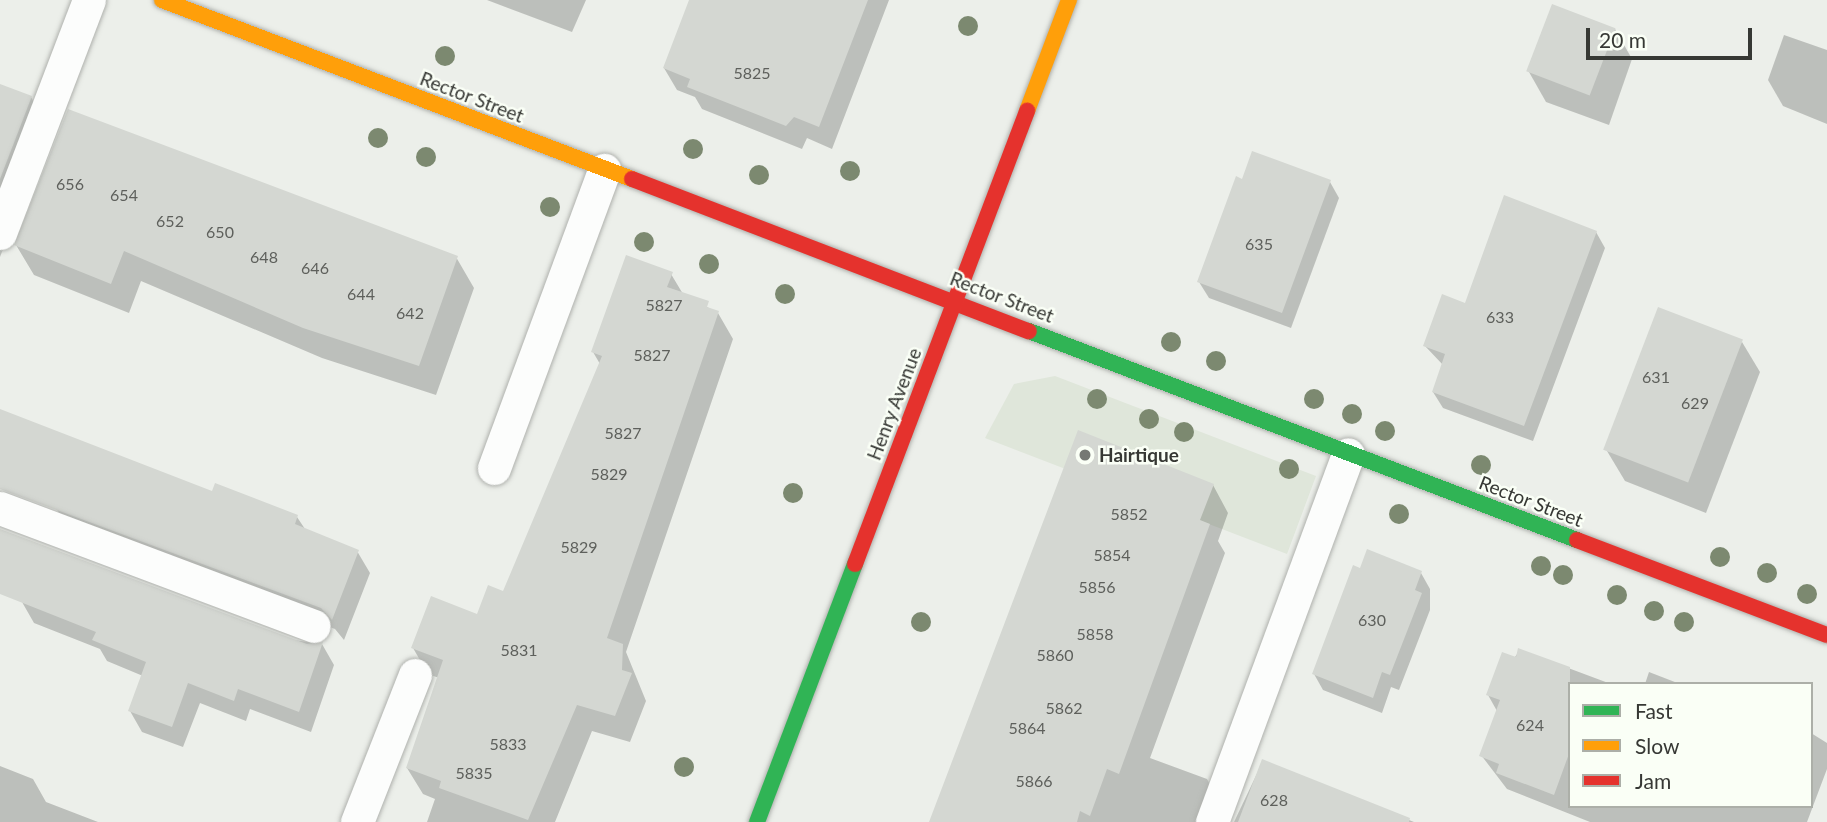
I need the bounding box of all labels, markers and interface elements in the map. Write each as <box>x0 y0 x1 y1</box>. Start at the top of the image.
scale bar <box>1589 14 1755 58</box>
text: 20 m <box>1599 27 1646 52</box>
house number: 5825 <box>733 63 771 83</box>
street label: Rector Street <box>417 67 527 127</box>
house number: 656 <box>56 174 84 194</box>
house number: 654 <box>110 185 138 205</box>
house number: 652 <box>156 211 184 231</box>
house number: 650 <box>206 222 234 242</box>
house number: 635 <box>1245 234 1273 254</box>
house number: 648 <box>250 247 278 267</box>
house number: 646 <box>301 258 329 278</box>
street label: Rector Street <box>947 267 1057 327</box>
house number: 644 <box>347 284 375 304</box>
house number: 5827 <box>645 295 683 315</box>
house number: 642 <box>396 303 424 323</box>
house number: 633 <box>1486 307 1514 327</box>
street label: Henry Avenue <box>862 344 926 464</box>
house number: 5827 <box>633 345 671 365</box>
house number: 631 <box>1642 367 1670 387</box>
house number: 629 <box>1681 393 1709 413</box>
house number: 5827 <box>604 423 642 443</box>
place label: Hairtique <box>1099 444 1179 466</box>
marker: Hairtique <box>1077 447 1093 463</box>
house number: 5829 <box>590 464 628 484</box>
street label: Rector Street <box>1476 471 1586 531</box>
house number: 5852 <box>1110 504 1148 524</box>
house number: 5829 <box>560 537 598 557</box>
house number: 5854 <box>1093 545 1131 565</box>
house number: 5856 <box>1078 577 1116 597</box>
house number: 630 <box>1358 610 1386 630</box>
house number: 5858 <box>1076 624 1114 644</box>
house number: 5831 <box>500 640 538 660</box>
house number: 5860 <box>1036 645 1074 665</box>
legend <box>1568 682 1813 808</box>
house number: 5862 <box>1045 698 1083 718</box>
text: Fast <box>1635 698 1672 723</box>
house number: 624 <box>1516 715 1544 735</box>
house number: 5864 <box>1008 718 1046 738</box>
text: Slow <box>1635 733 1679 758</box>
house number: 5833 <box>489 734 527 754</box>
house number: 5835 <box>455 763 493 783</box>
text: Jam <box>1635 768 1671 793</box>
house number: 5866 <box>1015 771 1053 791</box>
house number: 628 <box>1260 790 1288 810</box>

